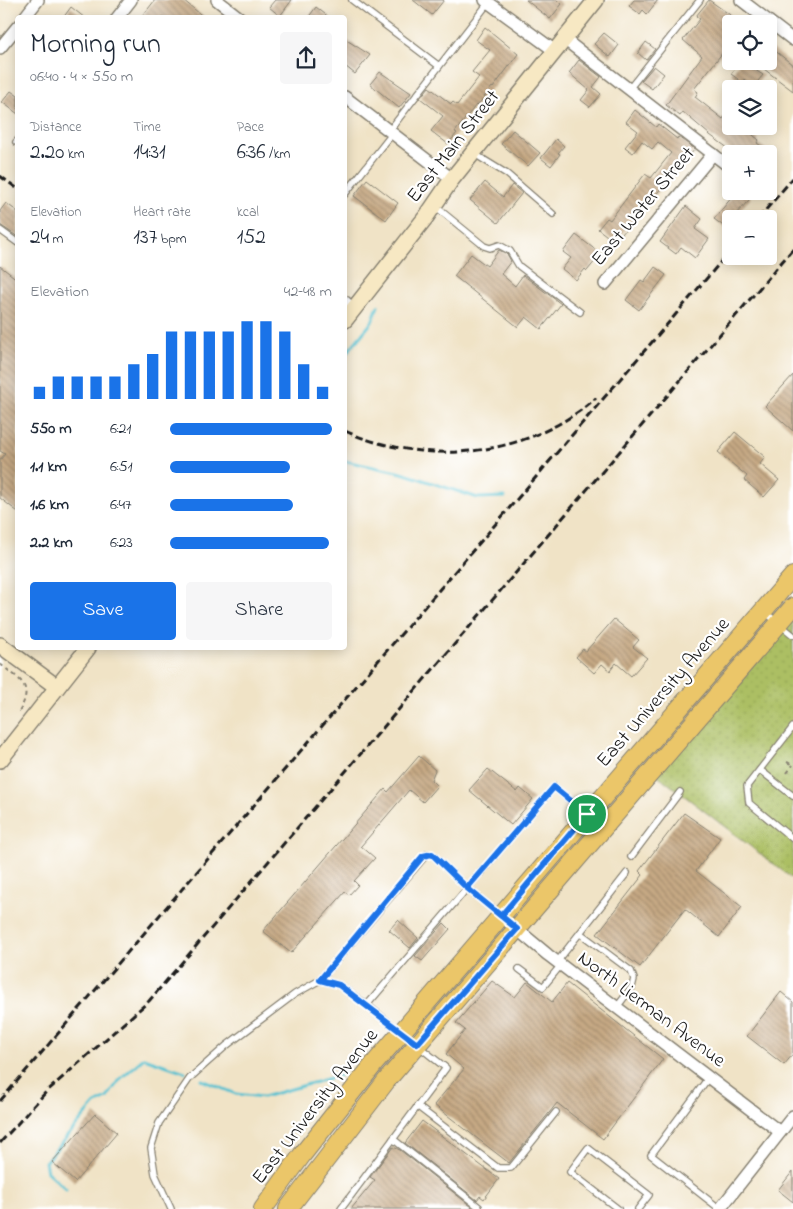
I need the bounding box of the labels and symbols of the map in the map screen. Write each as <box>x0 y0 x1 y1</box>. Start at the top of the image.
street label: East Main Street <box>401 84 508 210</box>
street label: East Water Street <box>585 141 703 273</box>
street label: East University Avenue <box>590 611 738 775</box>
pin <box>566 793 608 835</box>
street label: North Lierman Avenue <box>571 945 731 1075</box>
street label: East University Avenue <box>246 1023 386 1191</box>

